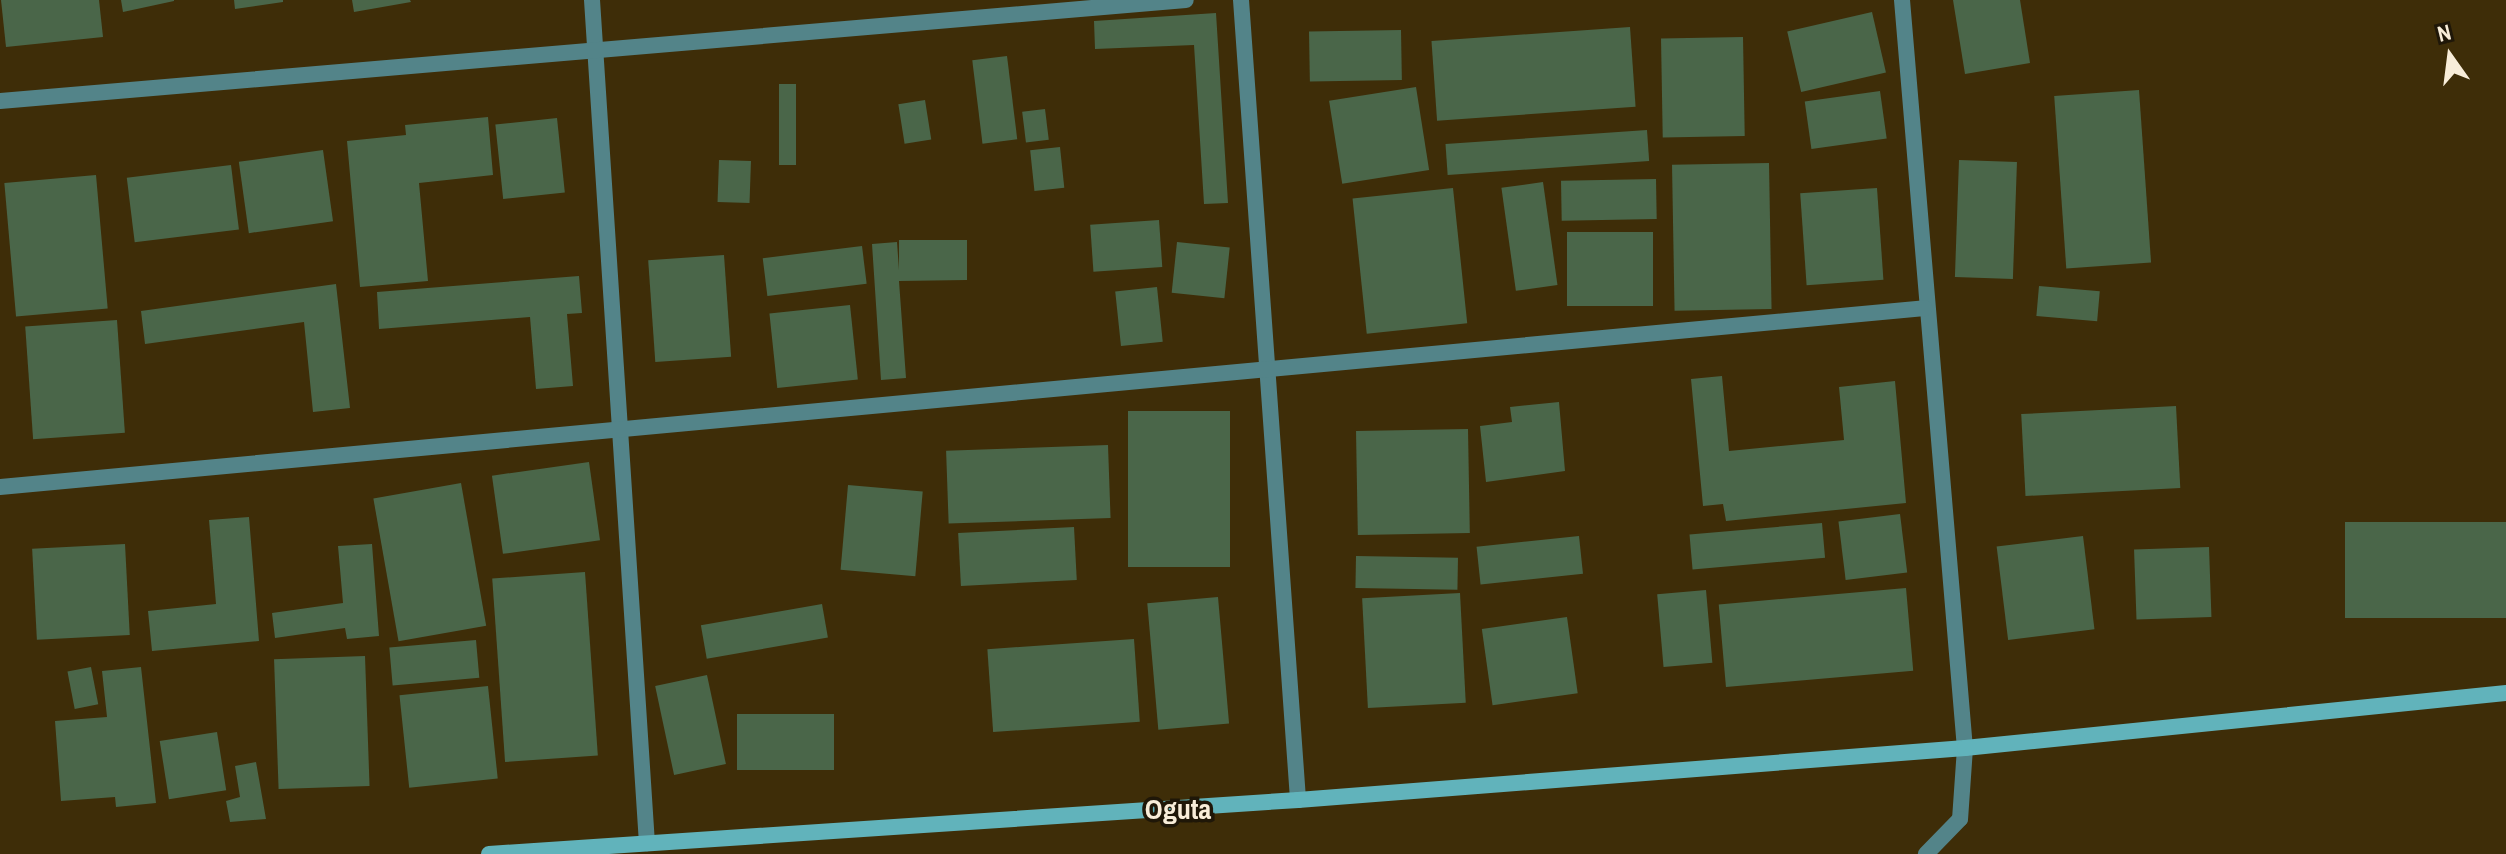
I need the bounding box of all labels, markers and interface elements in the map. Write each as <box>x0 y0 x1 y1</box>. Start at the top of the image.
north arrow <box>2410 16 2490 96</box>
text: N <box>2434 17 2454 49</box>
district label: Oguta <box>1145 792 1211 826</box>

